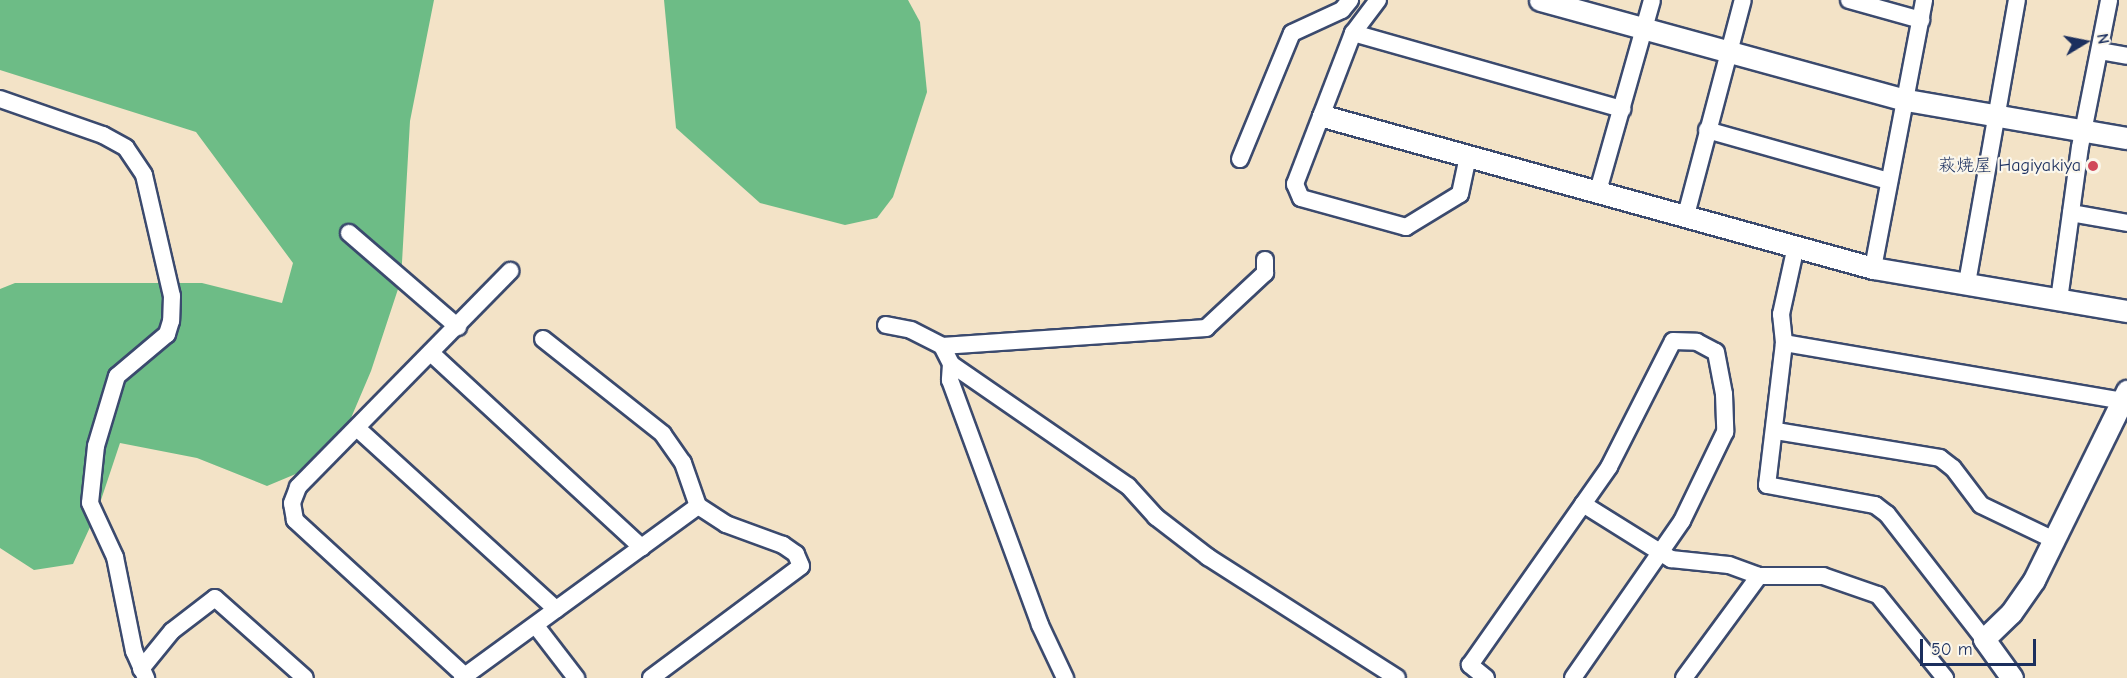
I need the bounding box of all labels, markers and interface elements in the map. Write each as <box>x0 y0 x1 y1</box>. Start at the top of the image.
north arrow <box>2055 12 2115 72</box>
text: N <box>2093 32 2112 46</box>
place label: 萩焼屋 Hagiyakiya <box>1938 155 2081 177</box>
marker: 萩焼屋 Hagiyakiya <box>2086 159 2100 173</box>
scale bar <box>1923 627 2038 665</box>
text: 50 m <box>1931 639 1973 660</box>

